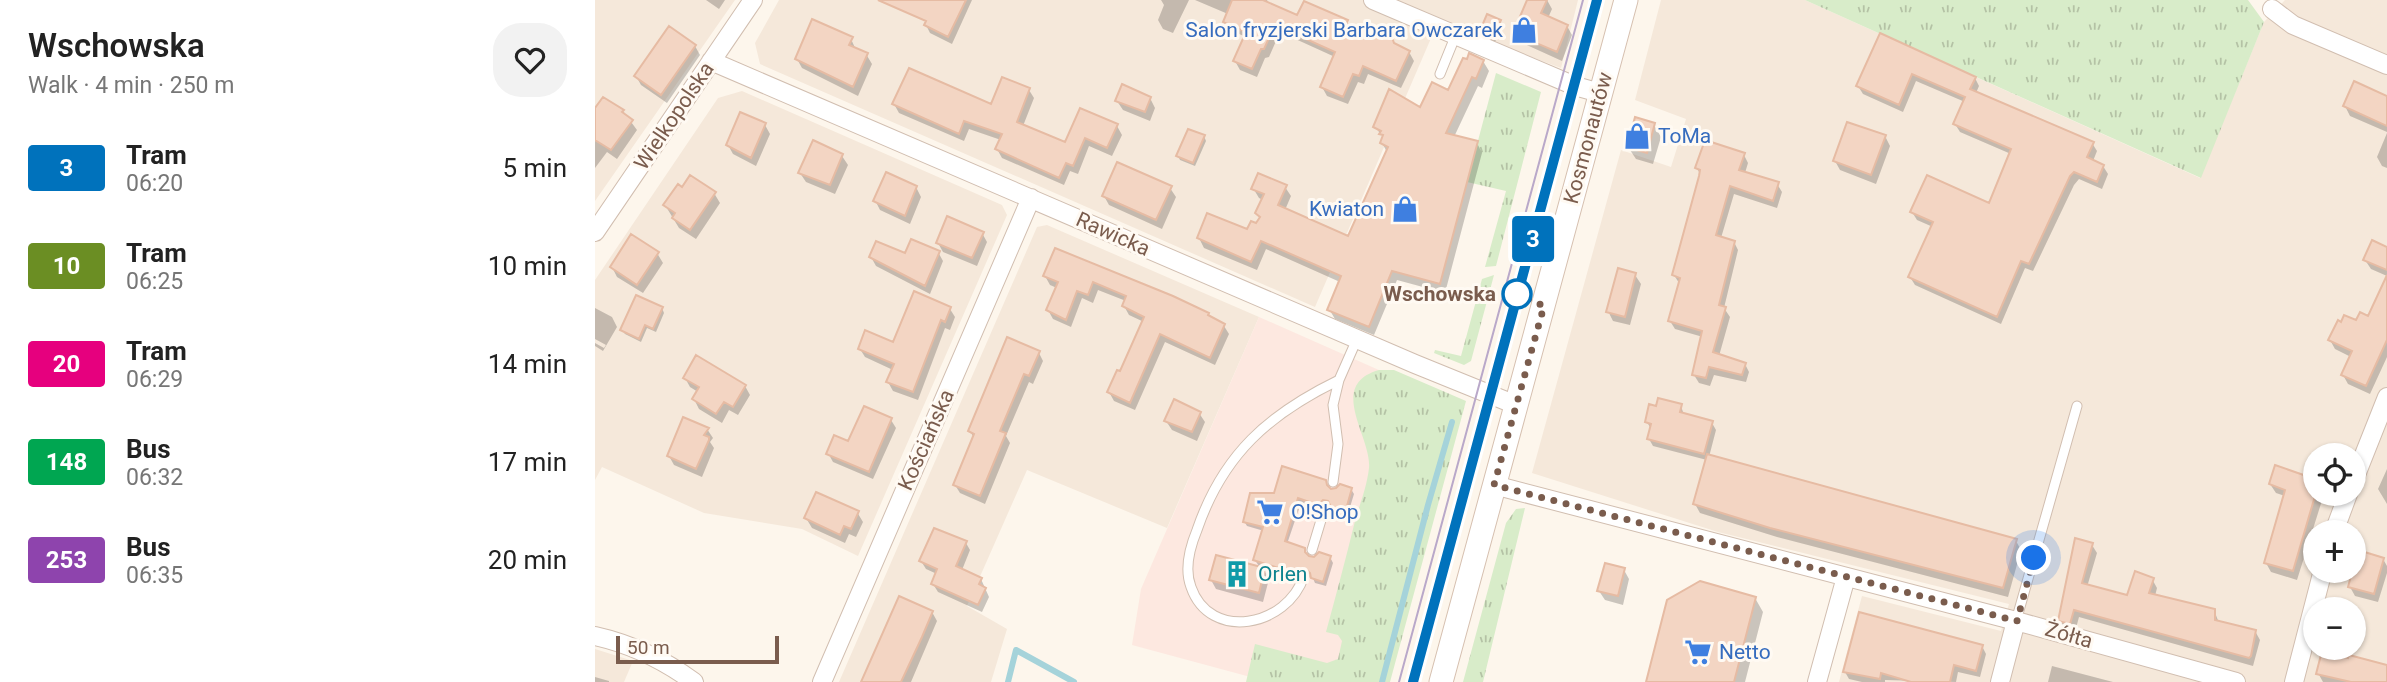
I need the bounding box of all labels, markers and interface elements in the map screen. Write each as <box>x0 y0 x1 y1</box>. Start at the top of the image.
shop icon: Salon fryzjerski Barbara Owczarek <box>1509 15 1539 45</box>
place label: Salon fryzjerski Barbara Owczarek <box>1185 18 1503 42</box>
button: heart <box>493 23 567 97</box>
text: Wschowska <box>28 26 205 65</box>
street label: Wielkopolska <box>629 58 719 174</box>
street label: Kosmonautów <box>1559 69 1617 206</box>
text: Walk · 4 min · 250 m <box>28 72 234 99</box>
shop icon: ToMa <box>1622 121 1652 151</box>
place label: ToMa <box>1658 124 1711 148</box>
text: Tram <box>126 140 187 170</box>
text: 5 min <box>502 153 567 183</box>
text: 3 <box>60 154 73 182</box>
text: 06:20 <box>126 170 183 197</box>
shop icon: Kwiaton <box>1390 194 1420 224</box>
place label: Kwiaton <box>1309 197 1384 221</box>
street label: Rawicka <box>1072 207 1154 261</box>
line badge: 3 <box>1510 216 1556 262</box>
text: 3 <box>1526 225 1540 253</box>
text: Tram <box>126 238 187 268</box>
text: 10 min <box>488 251 567 281</box>
text: 10 <box>53 252 80 280</box>
text: 06:25 <box>126 268 183 295</box>
marker: Wschowska <box>1502 279 1532 309</box>
place label: Wschowska <box>1384 282 1496 306</box>
text: Tram <box>126 336 187 366</box>
text: 14 min <box>488 349 567 379</box>
text: 20 <box>53 350 80 378</box>
text: 06:29 <box>126 366 183 393</box>
street label: Kościańska <box>893 386 959 494</box>
text: Bus <box>126 434 171 464</box>
map controls <box>2303 443 2366 660</box>
button: locate <box>2303 443 2366 506</box>
text: 17 min <box>488 447 567 477</box>
text: 148 <box>46 448 87 476</box>
text: 06:32 <box>126 464 183 491</box>
supermarket icon: O!Shop <box>1255 497 1285 527</box>
place label: O!Shop <box>1291 500 1359 524</box>
button: + <box>2303 520 2366 583</box>
text: Bus <box>126 532 171 562</box>
your location <box>2016 540 2051 575</box>
text: 20 min <box>488 545 567 575</box>
text: 253 <box>46 546 87 574</box>
building icon: Orlen <box>1222 559 1252 589</box>
text: 06:35 <box>126 562 183 589</box>
place label: Orlen <box>1258 562 1307 586</box>
button: − <box>2303 597 2366 660</box>
street label: Żółta <box>2042 617 2096 653</box>
scale bar <box>616 633 779 665</box>
text: 50 m <box>627 636 670 659</box>
supermarket icon: Netto <box>1683 637 1713 667</box>
place label: Netto <box>1719 640 1771 664</box>

